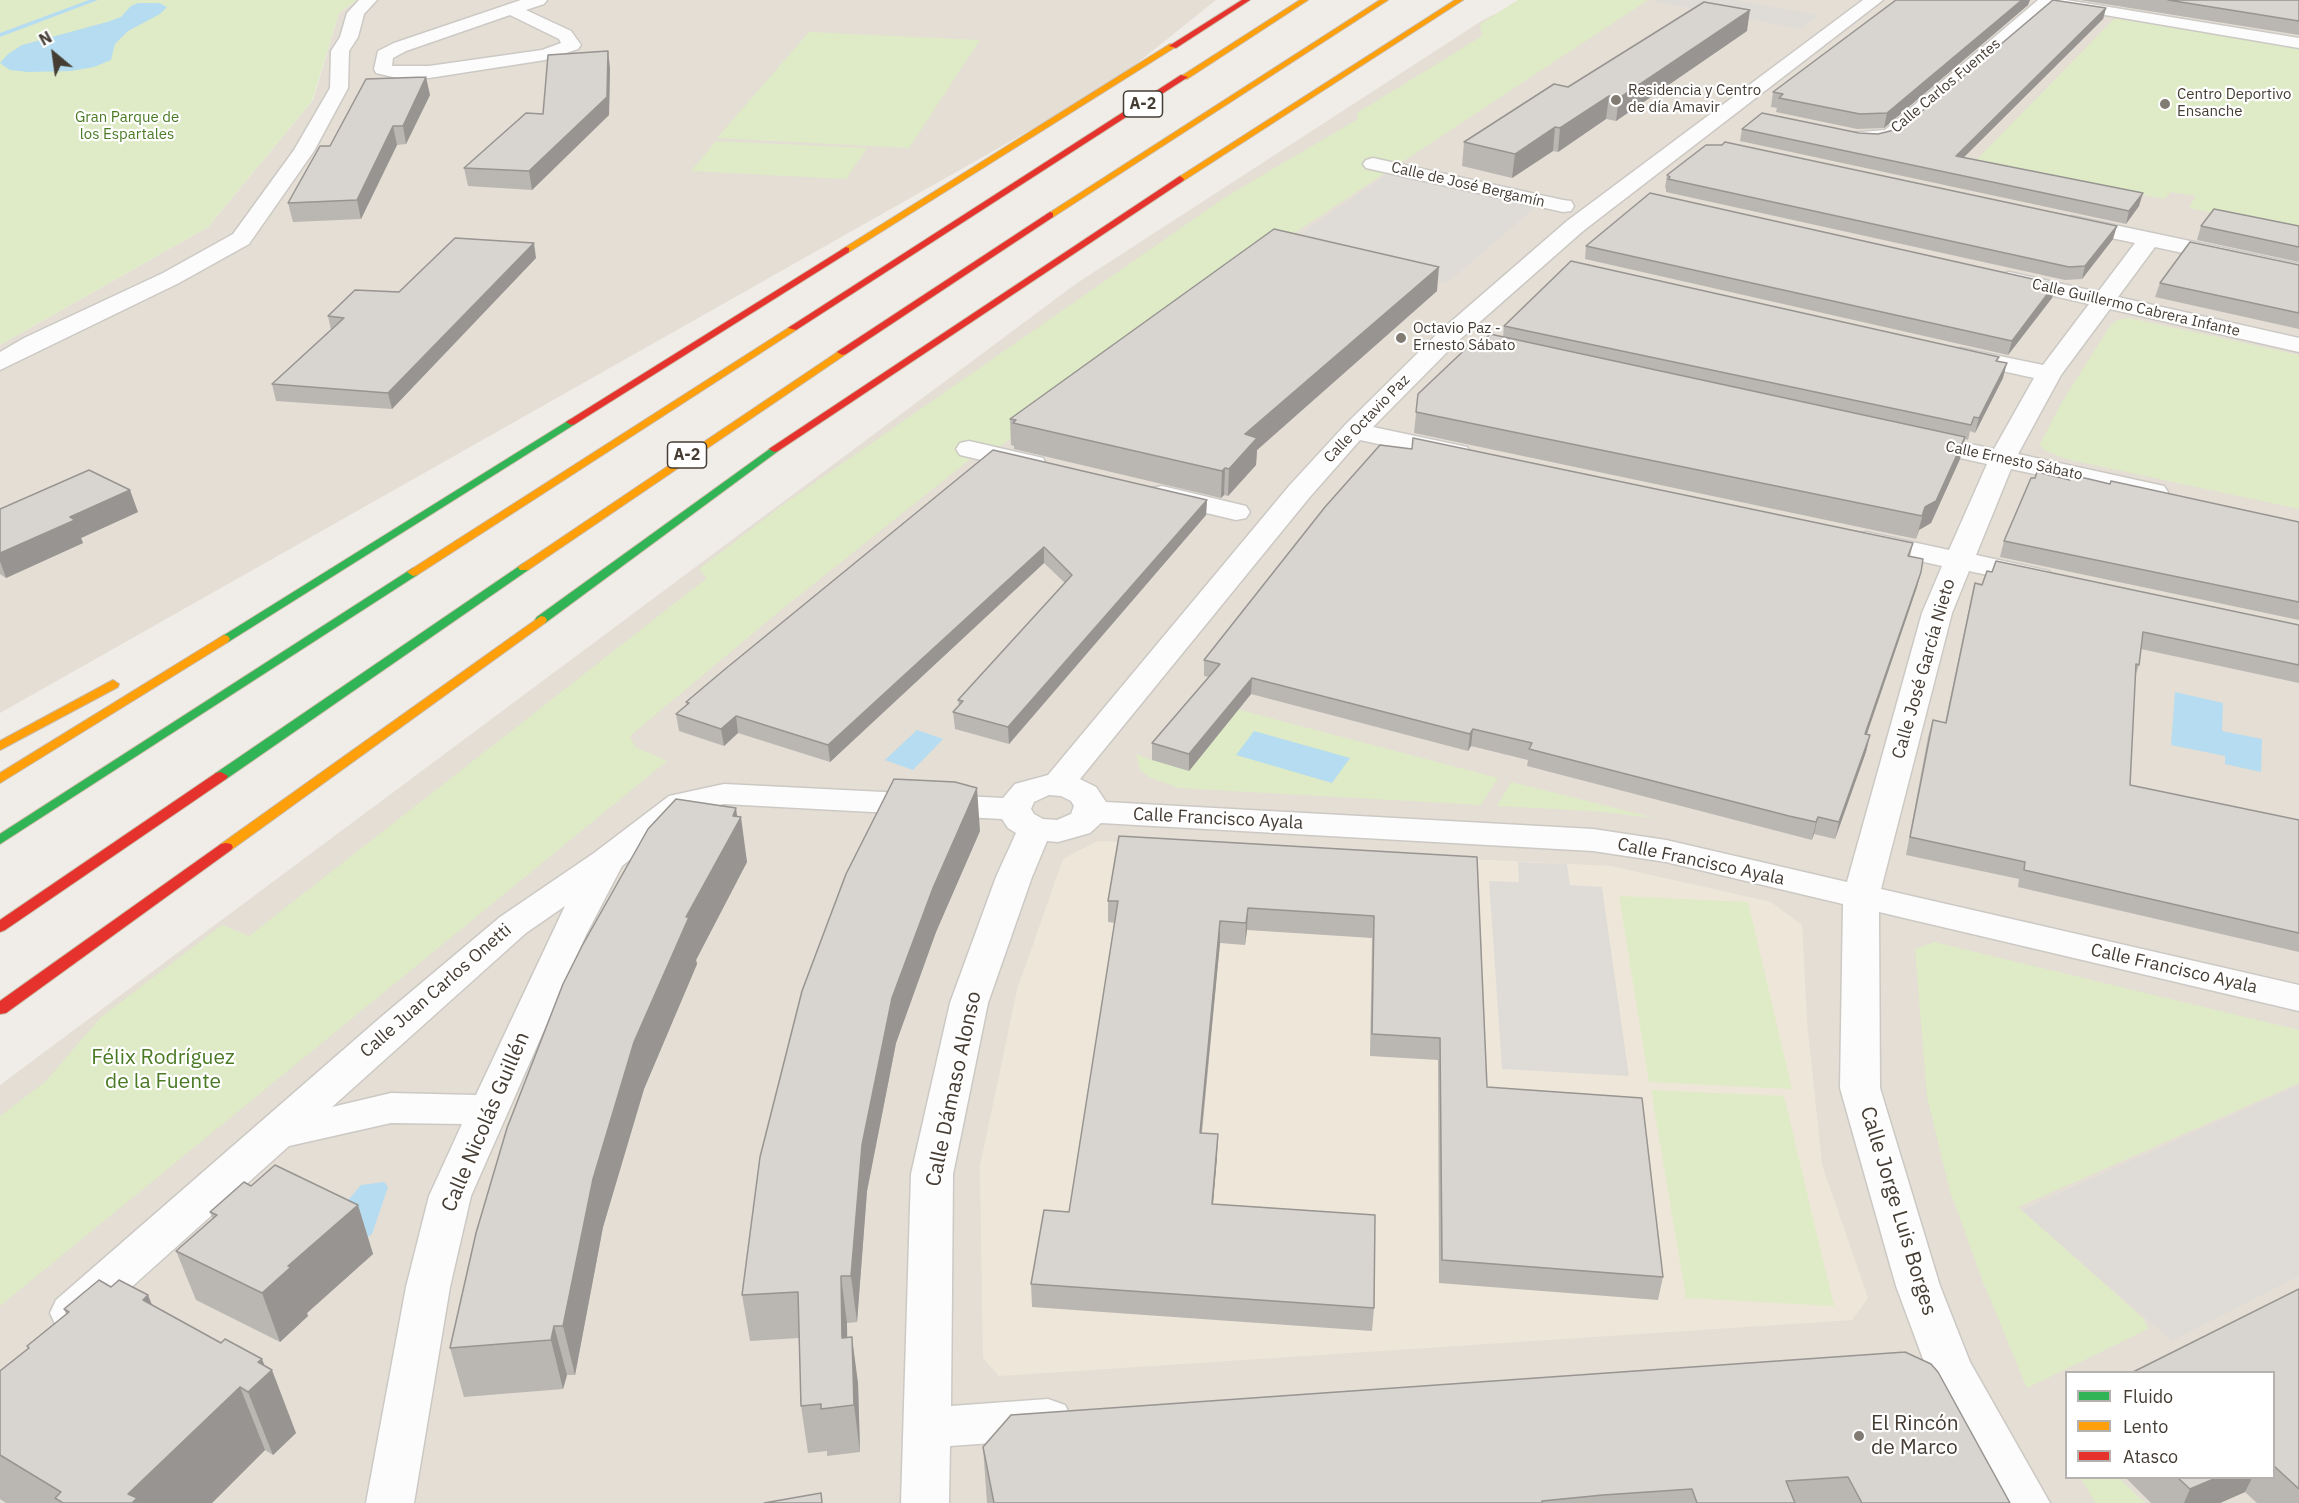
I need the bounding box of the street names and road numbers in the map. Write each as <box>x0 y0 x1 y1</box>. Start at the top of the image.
street label: Calle Carlos Fuentes <box>1888 35 2004 137</box>
road number: A-2 <box>1124 91 1162 117</box>
street label: Calle de José Bergamín <box>1389 159 1547 211</box>
street label: Calle Guillermo Cabrera Infante <box>2030 275 2242 341</box>
street label: Calle Octavio Paz <box>1320 371 1414 467</box>
street label: Calle Ernesto Sábato <box>1944 438 2084 484</box>
road number: A-2 <box>668 442 706 468</box>
street label: Calle José García Nieto <box>1888 576 1960 762</box>
street label: Calle Francisco Ayala <box>1132 804 1304 834</box>
street label: Calle Francisco Ayala <box>1615 834 1787 890</box>
street label: Calle Juan Carlos Onetti <box>356 919 516 1063</box>
street label: Calle Francisco Ayala <box>2089 939 2259 999</box>
street label: Calle Dámaso Alonso <box>921 989 987 1189</box>
street label: Calle Nicolás Guillén <box>437 1028 535 1216</box>
street label: Calle Jorge Luis Borges <box>1854 1103 1942 1319</box>

